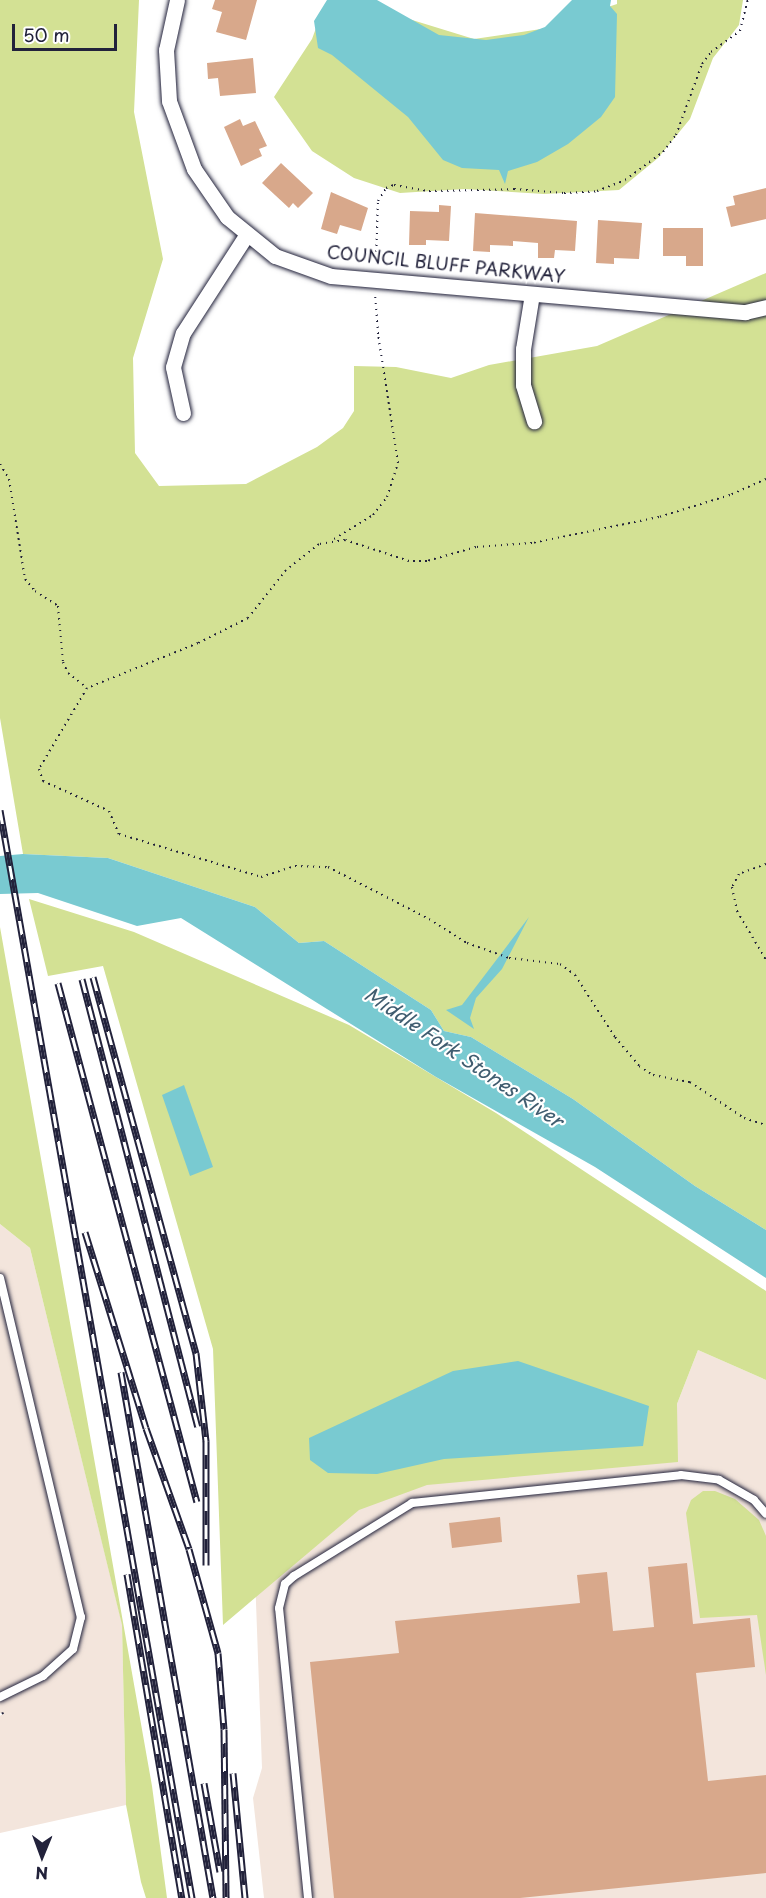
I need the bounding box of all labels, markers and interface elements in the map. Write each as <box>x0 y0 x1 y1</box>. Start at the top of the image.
scale bar <box>15 12 120 50</box>
text: 50 m <box>23 21 70 48</box>
street label: COUNCIL BLUFF PARKWAY <box>325 241 567 287</box>
water label: Middle Fork Stones River <box>358 980 570 1134</box>
north arrow <box>12 1826 72 1886</box>
text: N <box>35 1862 48 1886</box>

